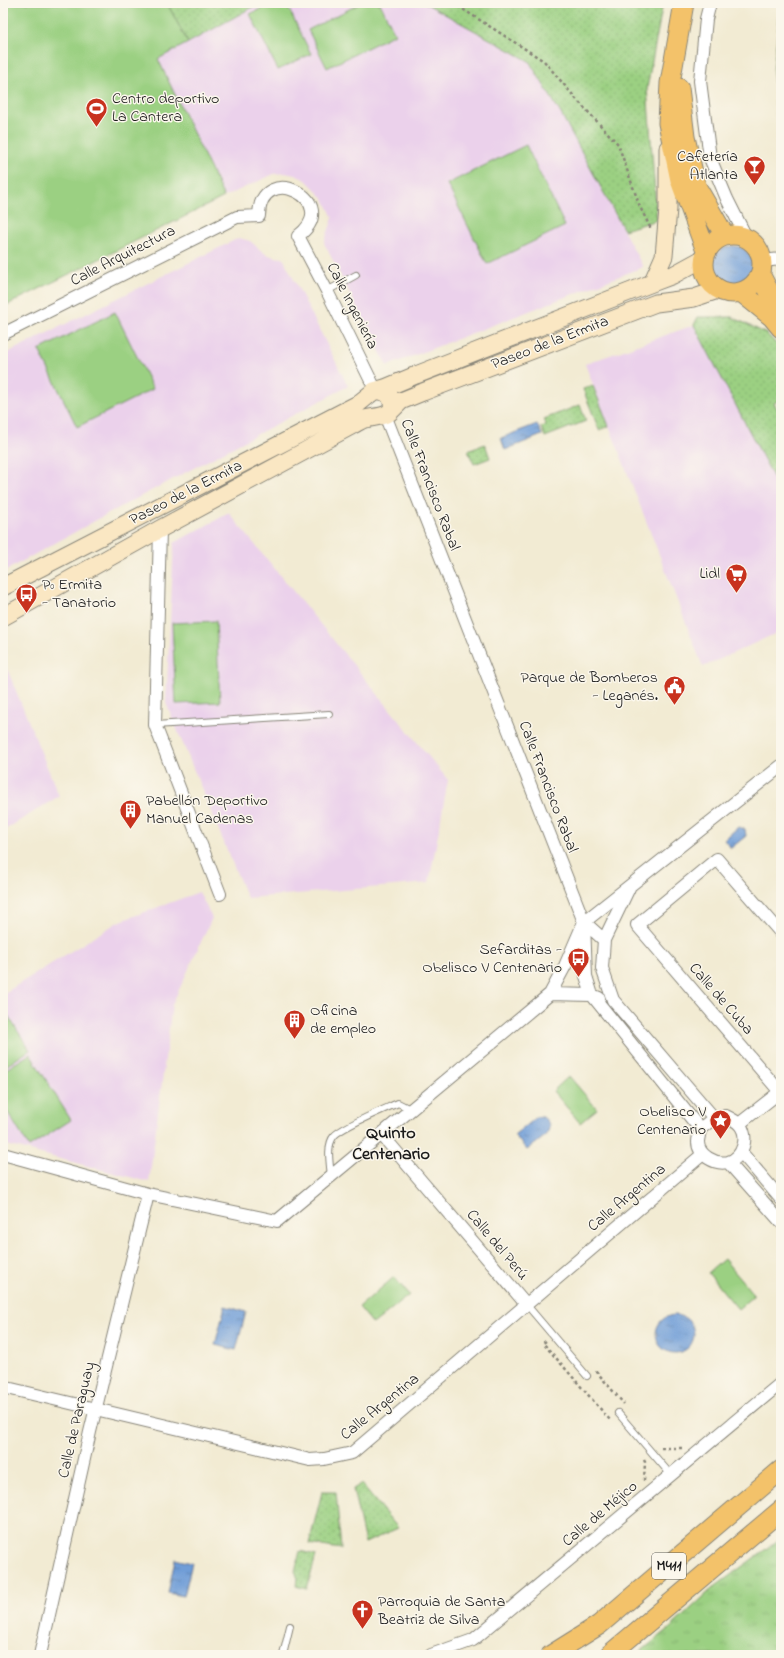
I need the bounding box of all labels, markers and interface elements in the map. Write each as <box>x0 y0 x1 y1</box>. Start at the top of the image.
place label: Centro deportivo La Cantera <box>112 87 219 129</box>
sports icon: Centro deportivo La Cantera <box>84 95 110 128</box>
place label: Cafetería Atlanta <box>677 145 738 187</box>
bar icon: Cafetería Atlanta <box>741 153 767 186</box>
street label: Calle Arquitectura <box>66 219 180 293</box>
street label: Calle Ingeniería <box>320 258 384 354</box>
street label: Paseo de la Ermita <box>488 310 612 376</box>
street label: Calle Francisco Rabal <box>394 416 466 555</box>
street label: Paseo de la Ermita <box>125 454 247 532</box>
supermarket icon: Lidl <box>723 561 749 594</box>
place label: Lidl <box>700 562 720 586</box>
place label: Pº Ermita - Tanatorio <box>42 573 116 615</box>
bus stop icon: Pº Ermita - Tanatorio <box>14 581 40 614</box>
place label: Parque de Bomberos - Leganés. <box>520 666 658 708</box>
public building icon: Parque de Bomberos - Leganés. <box>661 674 687 707</box>
street label: Calle Francisco Rabal <box>512 718 584 857</box>
place label: Pabellón Deportivo Manuel Cadenas <box>146 789 268 831</box>
building icon: Pabellón Deportivo Manuel Cadenas <box>117 797 143 830</box>
place label: Sefarditas - Obelisco V Centenario <box>422 938 562 980</box>
bus stop icon: Sefarditas - Obelisco V Centenario <box>565 946 591 979</box>
street label: Calle de Cuba <box>683 958 759 1040</box>
place label: Oficina de empleo <box>310 999 376 1041</box>
building icon: Oficina de empleo <box>281 1007 307 1040</box>
place label: Obelisco V Centenario <box>637 1100 706 1142</box>
place icon: Obelisco V Centenario <box>708 1108 734 1141</box>
district label: Quinto Centenario <box>352 1121 430 1168</box>
street label: Calle Argentina <box>583 1158 671 1238</box>
street label: Calle del Perú <box>460 1204 534 1286</box>
street label: Calle de Paraguay <box>52 1359 102 1480</box>
street label: Calle Argentina <box>335 1368 425 1446</box>
street label: Calle de Méjico <box>557 1475 643 1553</box>
road number: M411 <box>652 1553 686 1579</box>
place label: Parroquia de Santa Beatriz de Silva <box>377 1590 505 1632</box>
church icon: Parroquia de Santa Beatriz de Silva <box>349 1598 375 1631</box>

